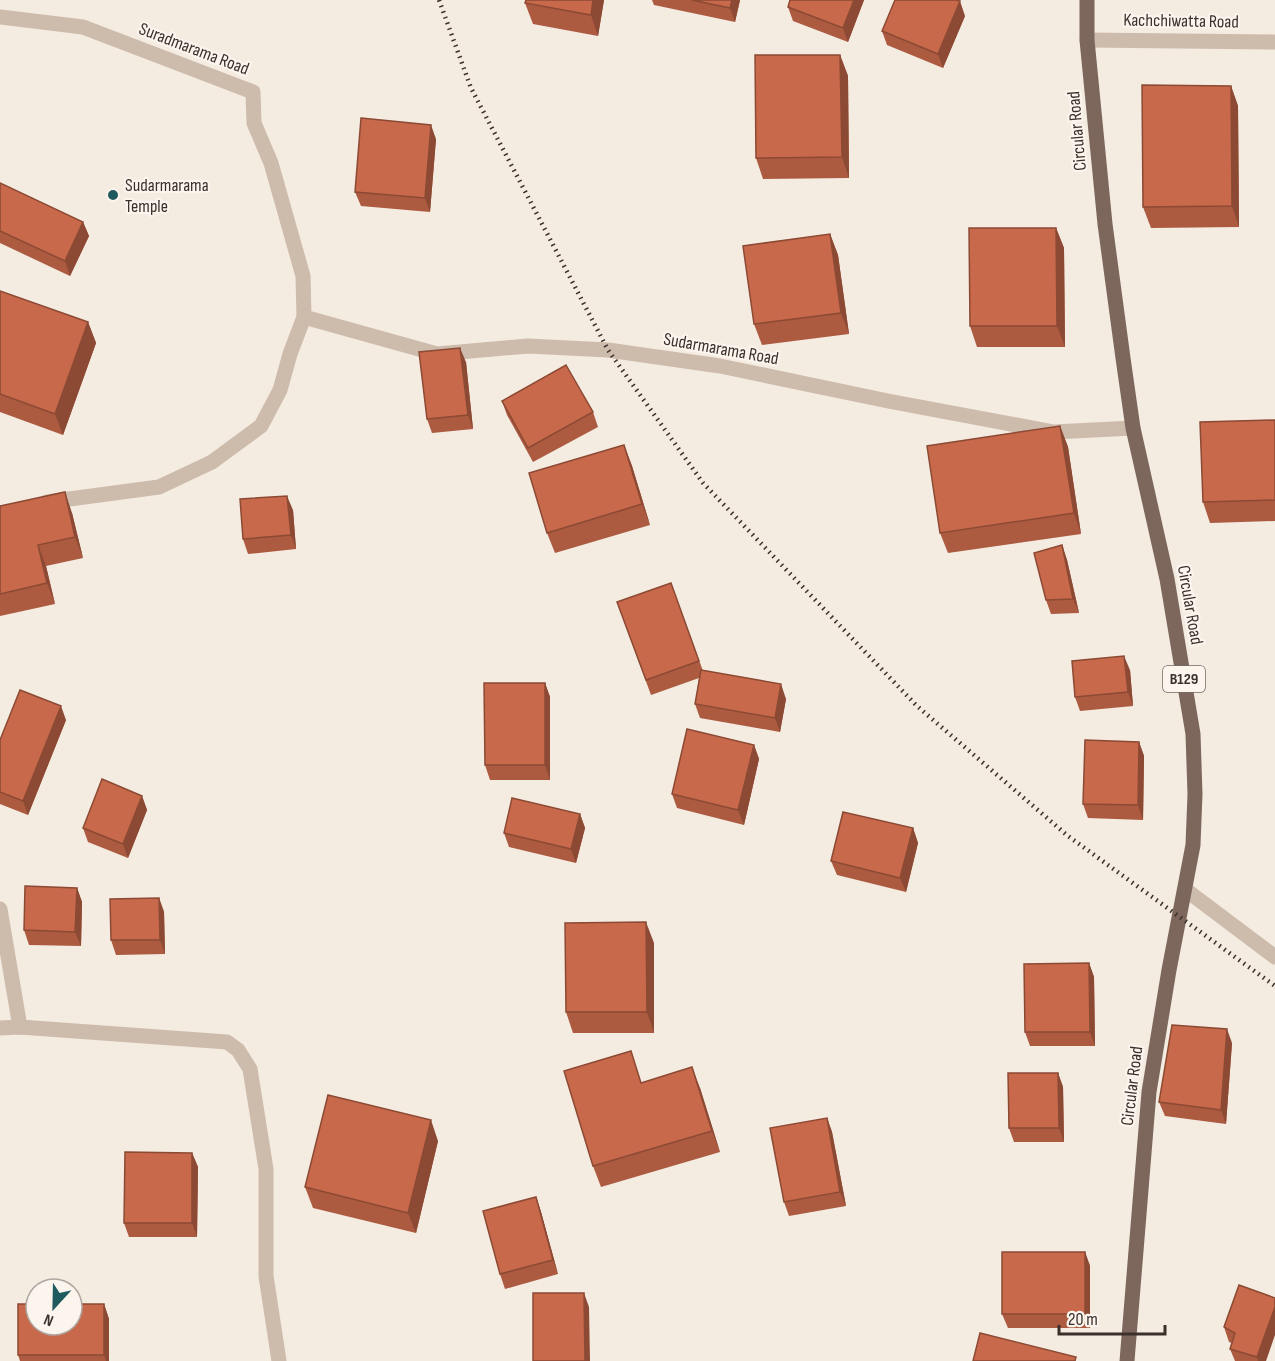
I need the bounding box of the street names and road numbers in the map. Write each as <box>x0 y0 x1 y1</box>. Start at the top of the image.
street label: Kachchiwatta Road <box>1123 9 1239 33</box>
street label: Suradmarama Road <box>136 18 252 80</box>
street label: Circular Road <box>1063 90 1091 172</box>
street label: Sudarmarama Road <box>662 329 780 369</box>
street label: Circular Road <box>1173 564 1207 646</box>
road number: B129 <box>1163 666 1205 692</box>
street label: Circular Road <box>1117 1045 1147 1127</box>

